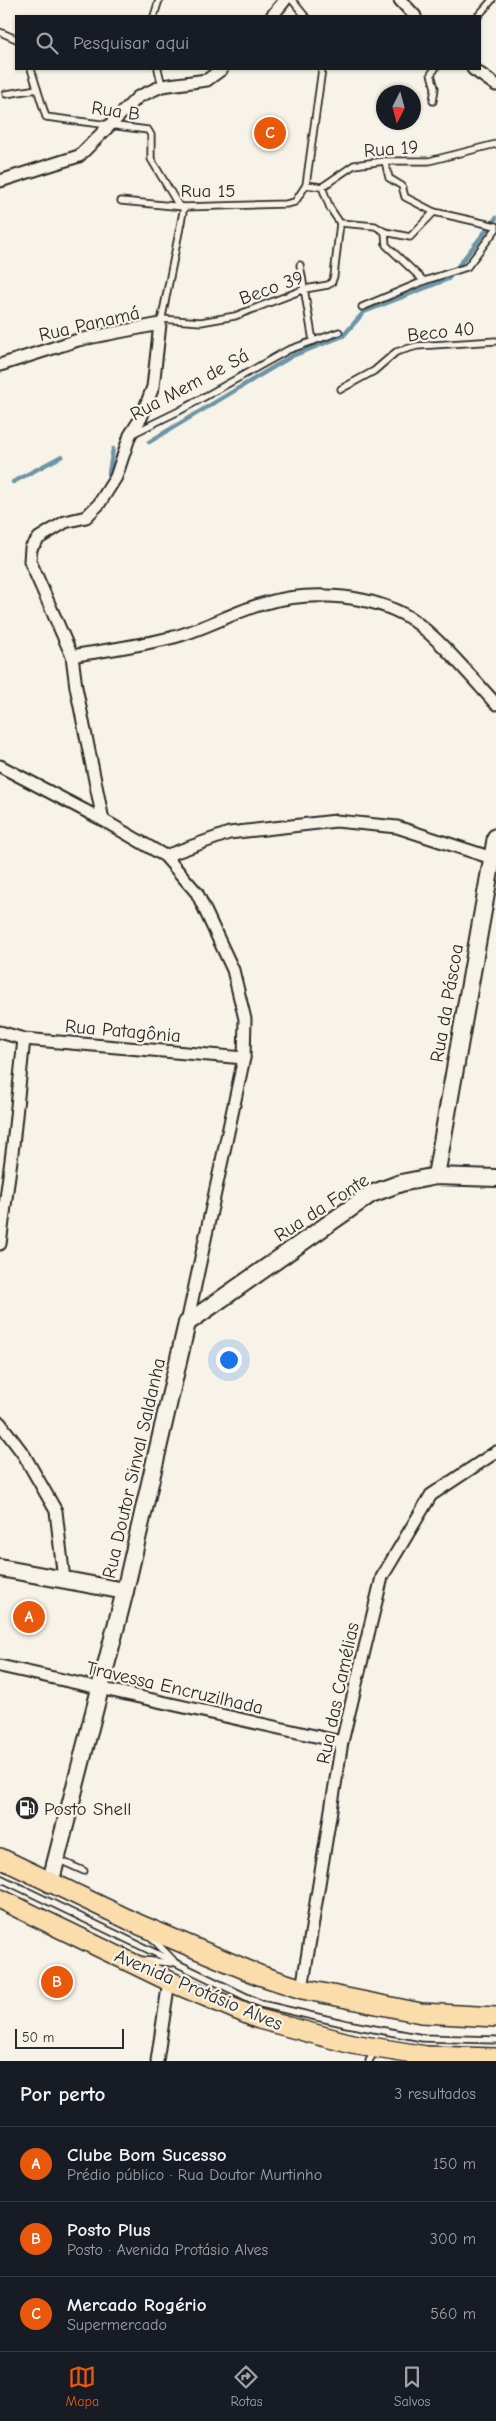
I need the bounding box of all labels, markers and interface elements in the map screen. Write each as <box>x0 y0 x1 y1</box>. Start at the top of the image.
search box <box>15 15 481 70</box>
icon: search <box>33 29 61 57</box>
text: Pesquisar aqui <box>73 32 189 54</box>
north arrow <box>376 85 421 130</box>
street label: Rua B <box>90 97 142 125</box>
pin: C <box>254 114 286 152</box>
street label: Rua 19 <box>363 136 419 162</box>
street label: Rua 15 <box>180 180 236 202</box>
street label: Beco 39 <box>236 266 306 310</box>
street label: Rua Panamá <box>37 302 142 346</box>
street label: Beco 40 <box>406 318 476 346</box>
street label: Rua Mem de Sá <box>127 344 252 425</box>
street label: Rua da Páscoa <box>426 942 468 1064</box>
street label: Rua Patagônia <box>64 1015 182 1047</box>
street label: Rua da Fonte <box>270 1169 373 1247</box>
your location <box>216 1347 242 1373</box>
street label: Rua Doutor Sinval Saldanha <box>98 1356 170 1581</box>
pin: A <box>13 1598 45 1636</box>
street label: Rua das Camélias <box>312 1620 364 1766</box>
street label: Travessa Encruzilhada <box>84 1657 265 1719</box>
fuel station icon: Posto Shell <box>14 1795 40 1821</box>
place label: Posto Shell <box>44 1798 131 1820</box>
street label: Avenida Protásio Alves <box>111 1945 286 2035</box>
pin: B <box>41 1963 73 2001</box>
scale bar <box>15 2026 124 2049</box>
text: 50 m <box>22 2029 54 2046</box>
text: Por perto <box>20 2082 105 2106</box>
text: 3 resultados <box>394 2085 476 2103</box>
text: Clube Bom Sucesso <box>67 2144 227 2166</box>
text: A <box>32 2155 40 2173</box>
text: 150 m <box>433 2155 476 2173</box>
text: Prédio público · Rua Doutor Murtinho <box>67 2166 322 2184</box>
text: Posto Plus <box>67 2219 151 2241</box>
text: B <box>31 2230 41 2248</box>
text: 300 m <box>430 2230 476 2248</box>
text: Posto · Avenida Protásio Alves <box>67 2241 268 2259</box>
text: Mercado Rogério <box>67 2294 207 2316</box>
text: C <box>31 2305 41 2323</box>
text: 560 m <box>430 2305 476 2323</box>
text: Supermercado <box>67 2316 167 2334</box>
tab: Mapa <box>66 2363 99 2410</box>
tab: Rotas <box>230 2363 262 2410</box>
tab: Salvos <box>394 2363 430 2410</box>

